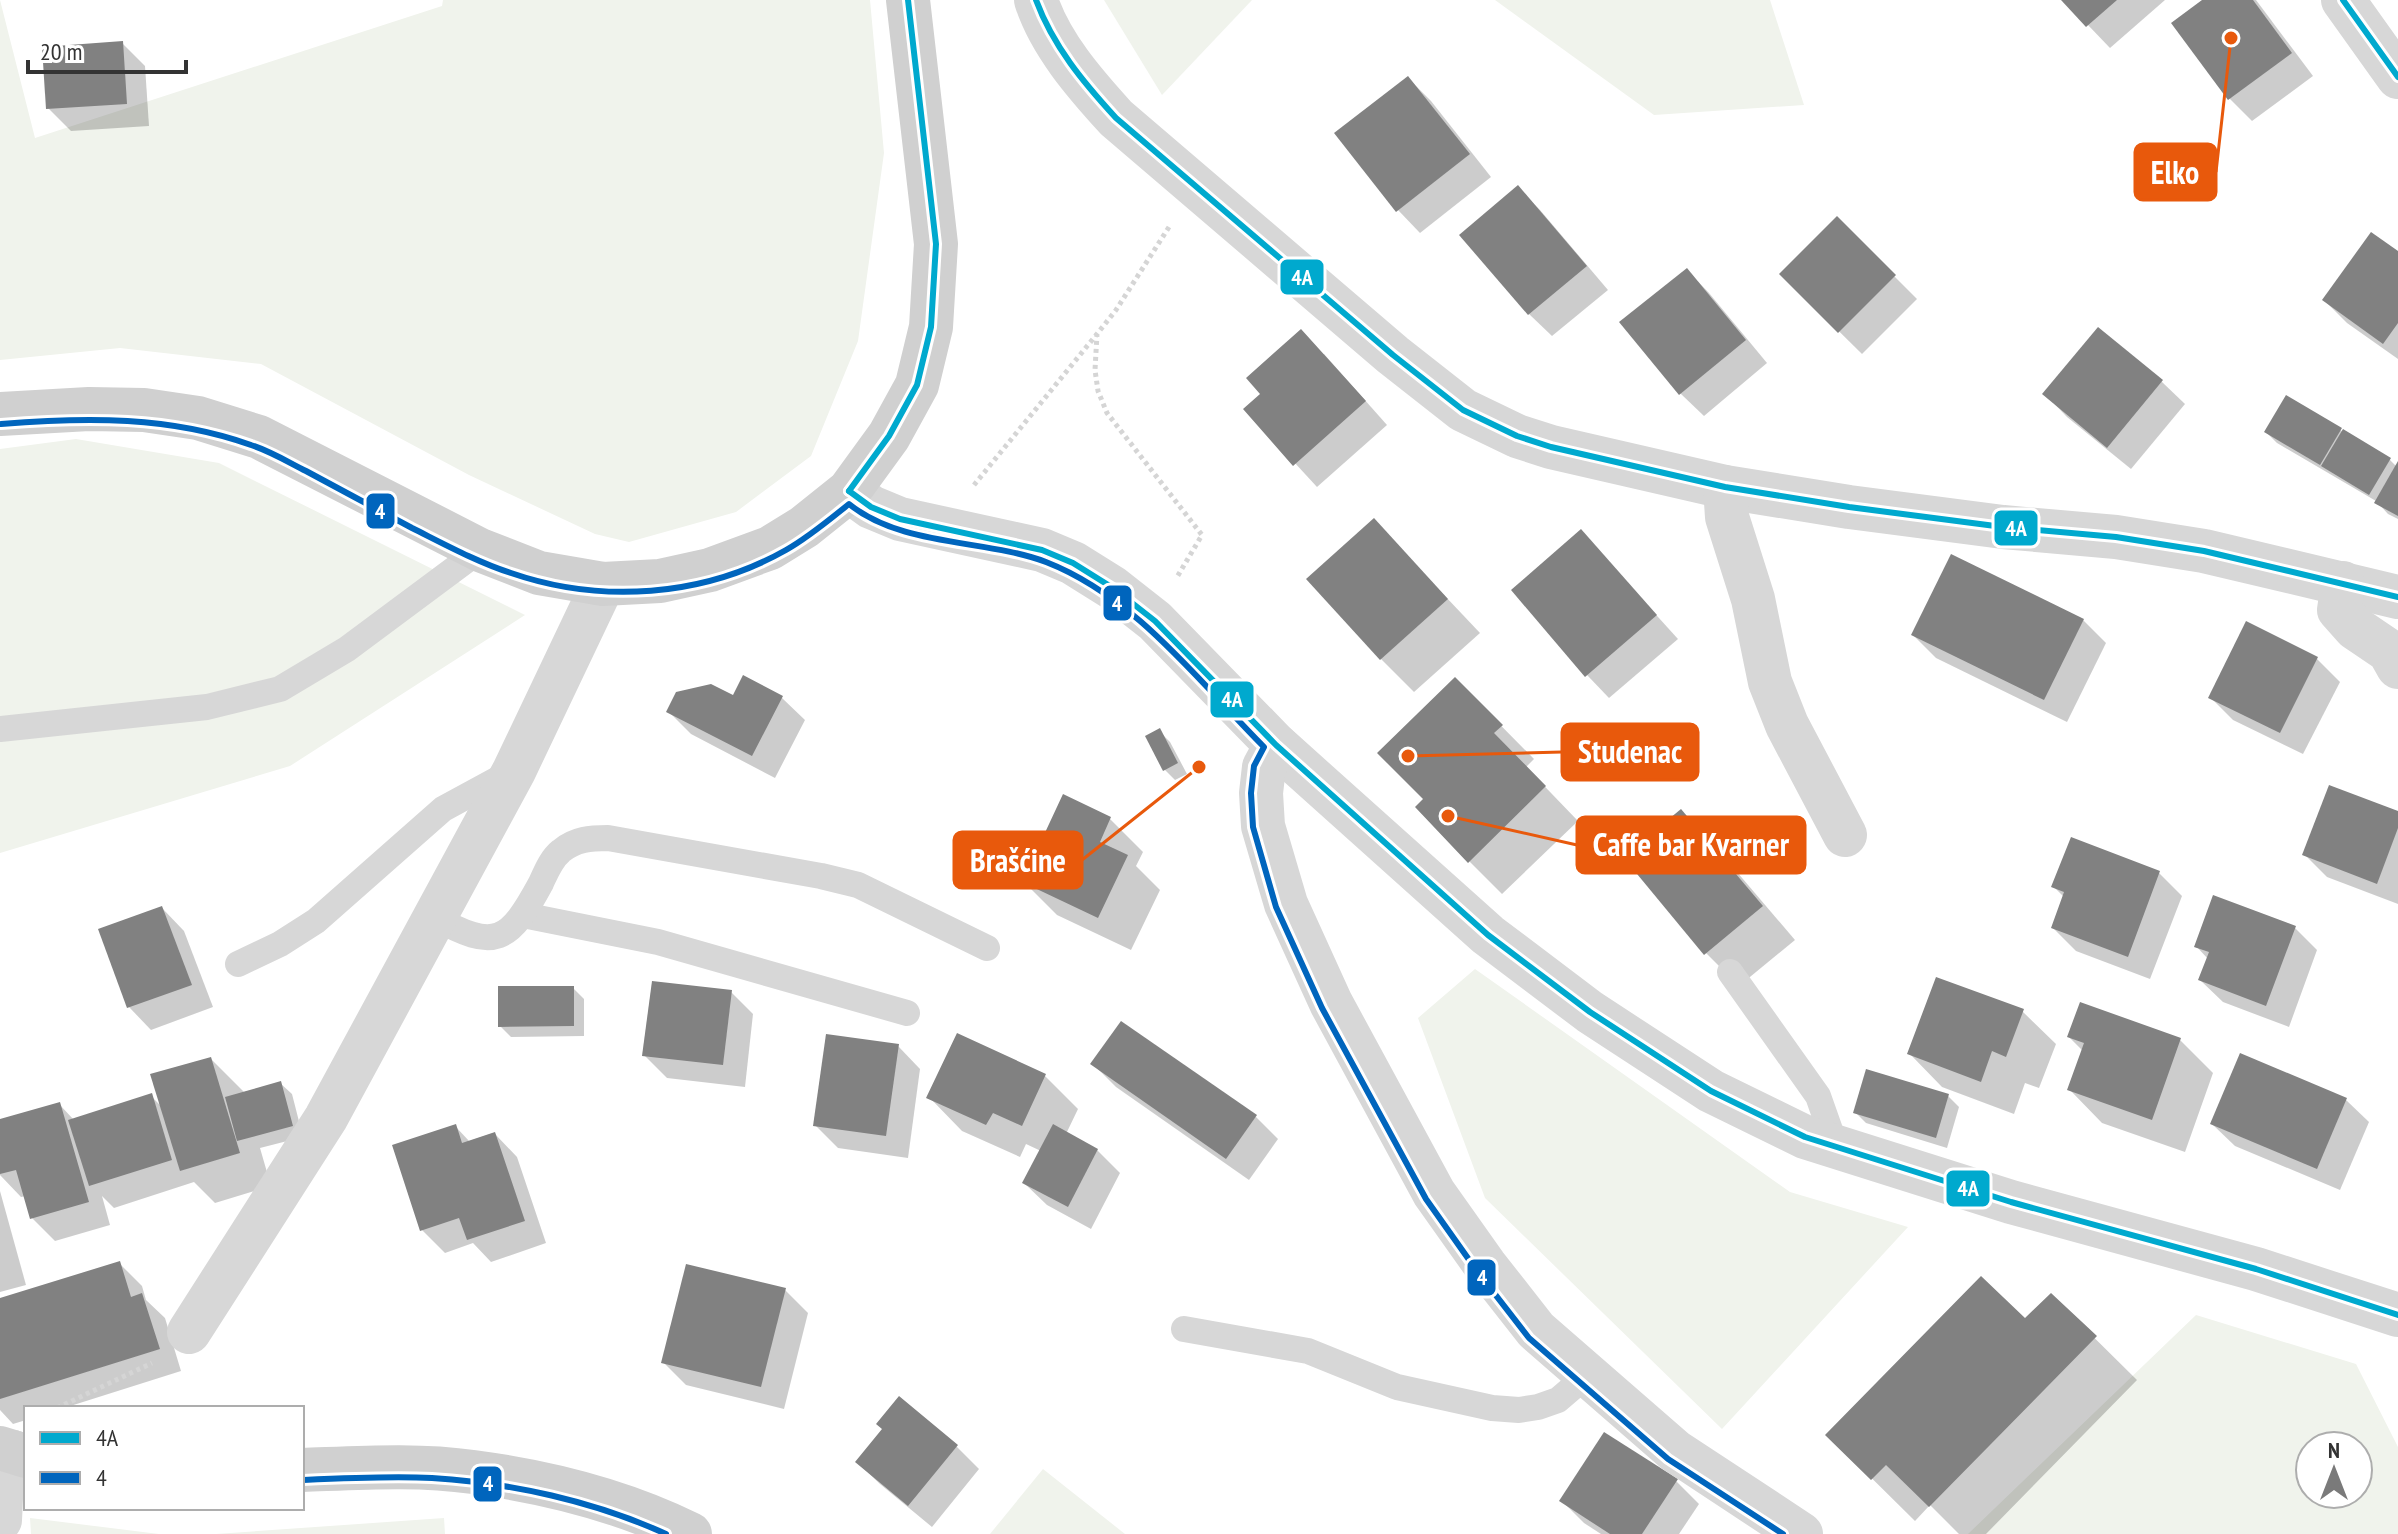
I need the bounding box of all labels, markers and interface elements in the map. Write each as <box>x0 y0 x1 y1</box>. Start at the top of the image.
scale bar <box>28 24 186 74</box>
text: 20 m <box>40 36 82 67</box>
callout: Elko <box>2135 144 2216 200</box>
text: Elko <box>2151 151 2199 193</box>
line badge: 4A <box>1279 258 1325 296</box>
text: 4A <box>1291 263 1314 291</box>
line badge: 4 <box>365 492 396 530</box>
text: 4 <box>375 497 386 525</box>
line badge: 4A <box>1993 509 2039 547</box>
text: 4A <box>2005 514 2028 542</box>
line badge: 4 <box>1102 584 1133 622</box>
text: 4 <box>1112 589 1123 617</box>
line badge: 4A <box>1209 680 1255 719</box>
text: 4A <box>1221 685 1244 713</box>
callout: Studenac <box>1562 724 1698 780</box>
text: Studenac <box>1578 730 1682 772</box>
callout: Caffe bar Kvarner <box>1577 817 1805 873</box>
text: Caffe bar Kvarner <box>1593 823 1790 865</box>
callout: Brašćine <box>954 832 1082 888</box>
text: Brašćine <box>970 839 1066 881</box>
line badge: 4A <box>1945 1169 1991 1208</box>
text: 4A <box>1957 1174 1980 1202</box>
line badge: 4 <box>1466 1258 1497 1297</box>
text: 4 <box>1477 1263 1488 1291</box>
legend <box>24 1406 304 1510</box>
text: 4A <box>96 1422 119 1453</box>
north arrow <box>2294 1430 2374 1510</box>
text: N <box>2328 1436 2340 1464</box>
text: 4 <box>96 1462 107 1493</box>
line badge: 4 <box>472 1465 503 1503</box>
text: 4 <box>483 1469 494 1497</box>

